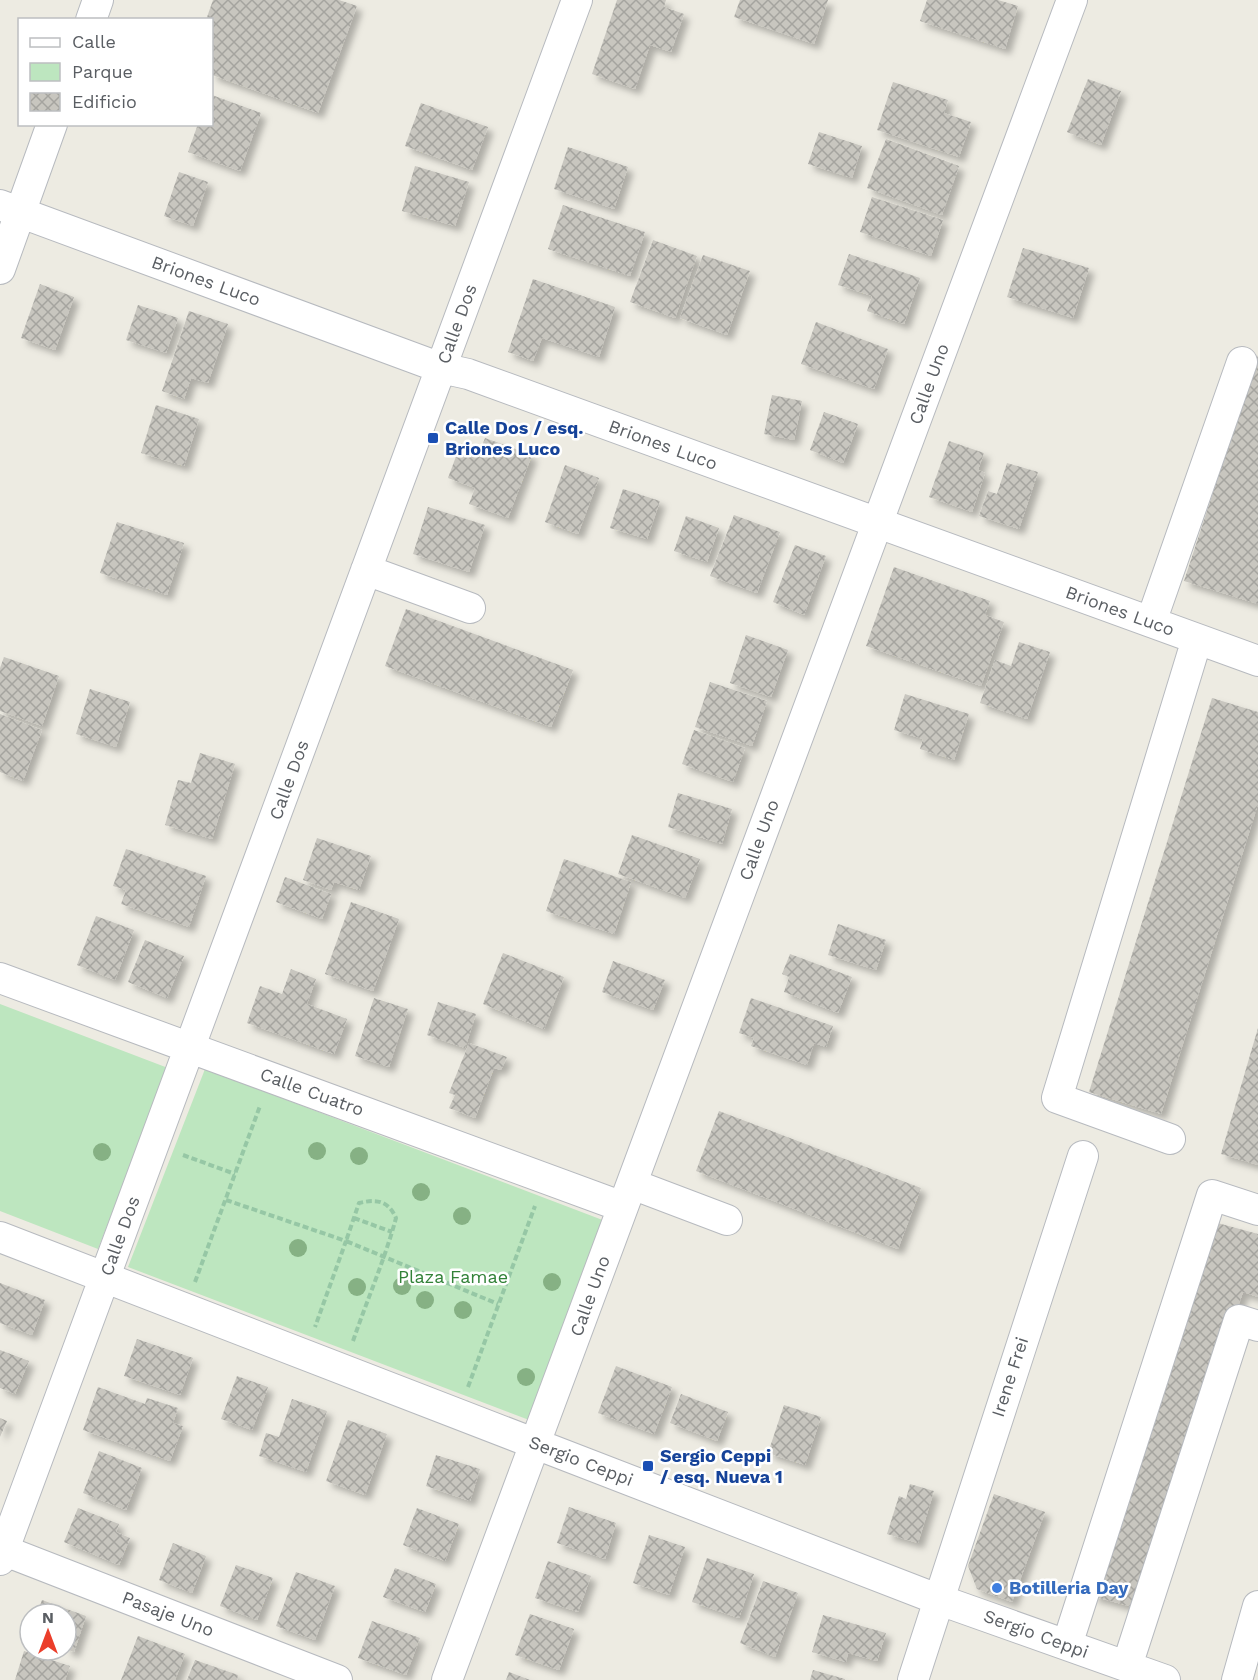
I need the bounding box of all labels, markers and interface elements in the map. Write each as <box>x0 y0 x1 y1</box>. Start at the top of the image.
legend <box>18 18 213 126</box>
text: Calle <box>72 31 116 52</box>
text: Parque <box>72 61 133 82</box>
text: Edificio <box>72 91 137 112</box>
street label: Briones Luco <box>149 251 264 310</box>
street label: Calle Dos <box>432 281 481 367</box>
street label: Calle Uno <box>904 340 953 427</box>
street label: Briones Luco <box>606 415 721 474</box>
place label: Calle Dos / esq. Briones Luco <box>445 417 584 459</box>
marker: Calle Dos / esq. Briones Luco <box>426 431 440 445</box>
street label: Briones Luco <box>1063 581 1178 640</box>
street label: Calle Dos <box>264 737 313 823</box>
street label: Calle Uno <box>734 796 783 883</box>
street label: Calle Cuatro <box>257 1063 367 1120</box>
street label: Calle Dos <box>95 1193 144 1279</box>
street label: Calle Uno <box>565 1252 614 1339</box>
park label: Plaza Famae <box>398 1266 508 1287</box>
street label: Irene Frei <box>987 1334 1032 1419</box>
street label: Sergio Ceppi <box>526 1431 636 1490</box>
place label: Sergio Ceppi / esq. Nueva 1 <box>660 1445 783 1487</box>
marker: Sergio Ceppi / esq. Nueva 1 <box>641 1459 655 1473</box>
place label: Botilleria Day <box>1009 1577 1129 1598</box>
marker: Botilleria Day <box>990 1581 1004 1595</box>
street label: Pasaje Uno <box>119 1586 217 1641</box>
north arrow <box>18 1602 78 1662</box>
street label: Sergio Ceppi <box>981 1605 1092 1662</box>
text: N <box>42 1608 54 1627</box>

